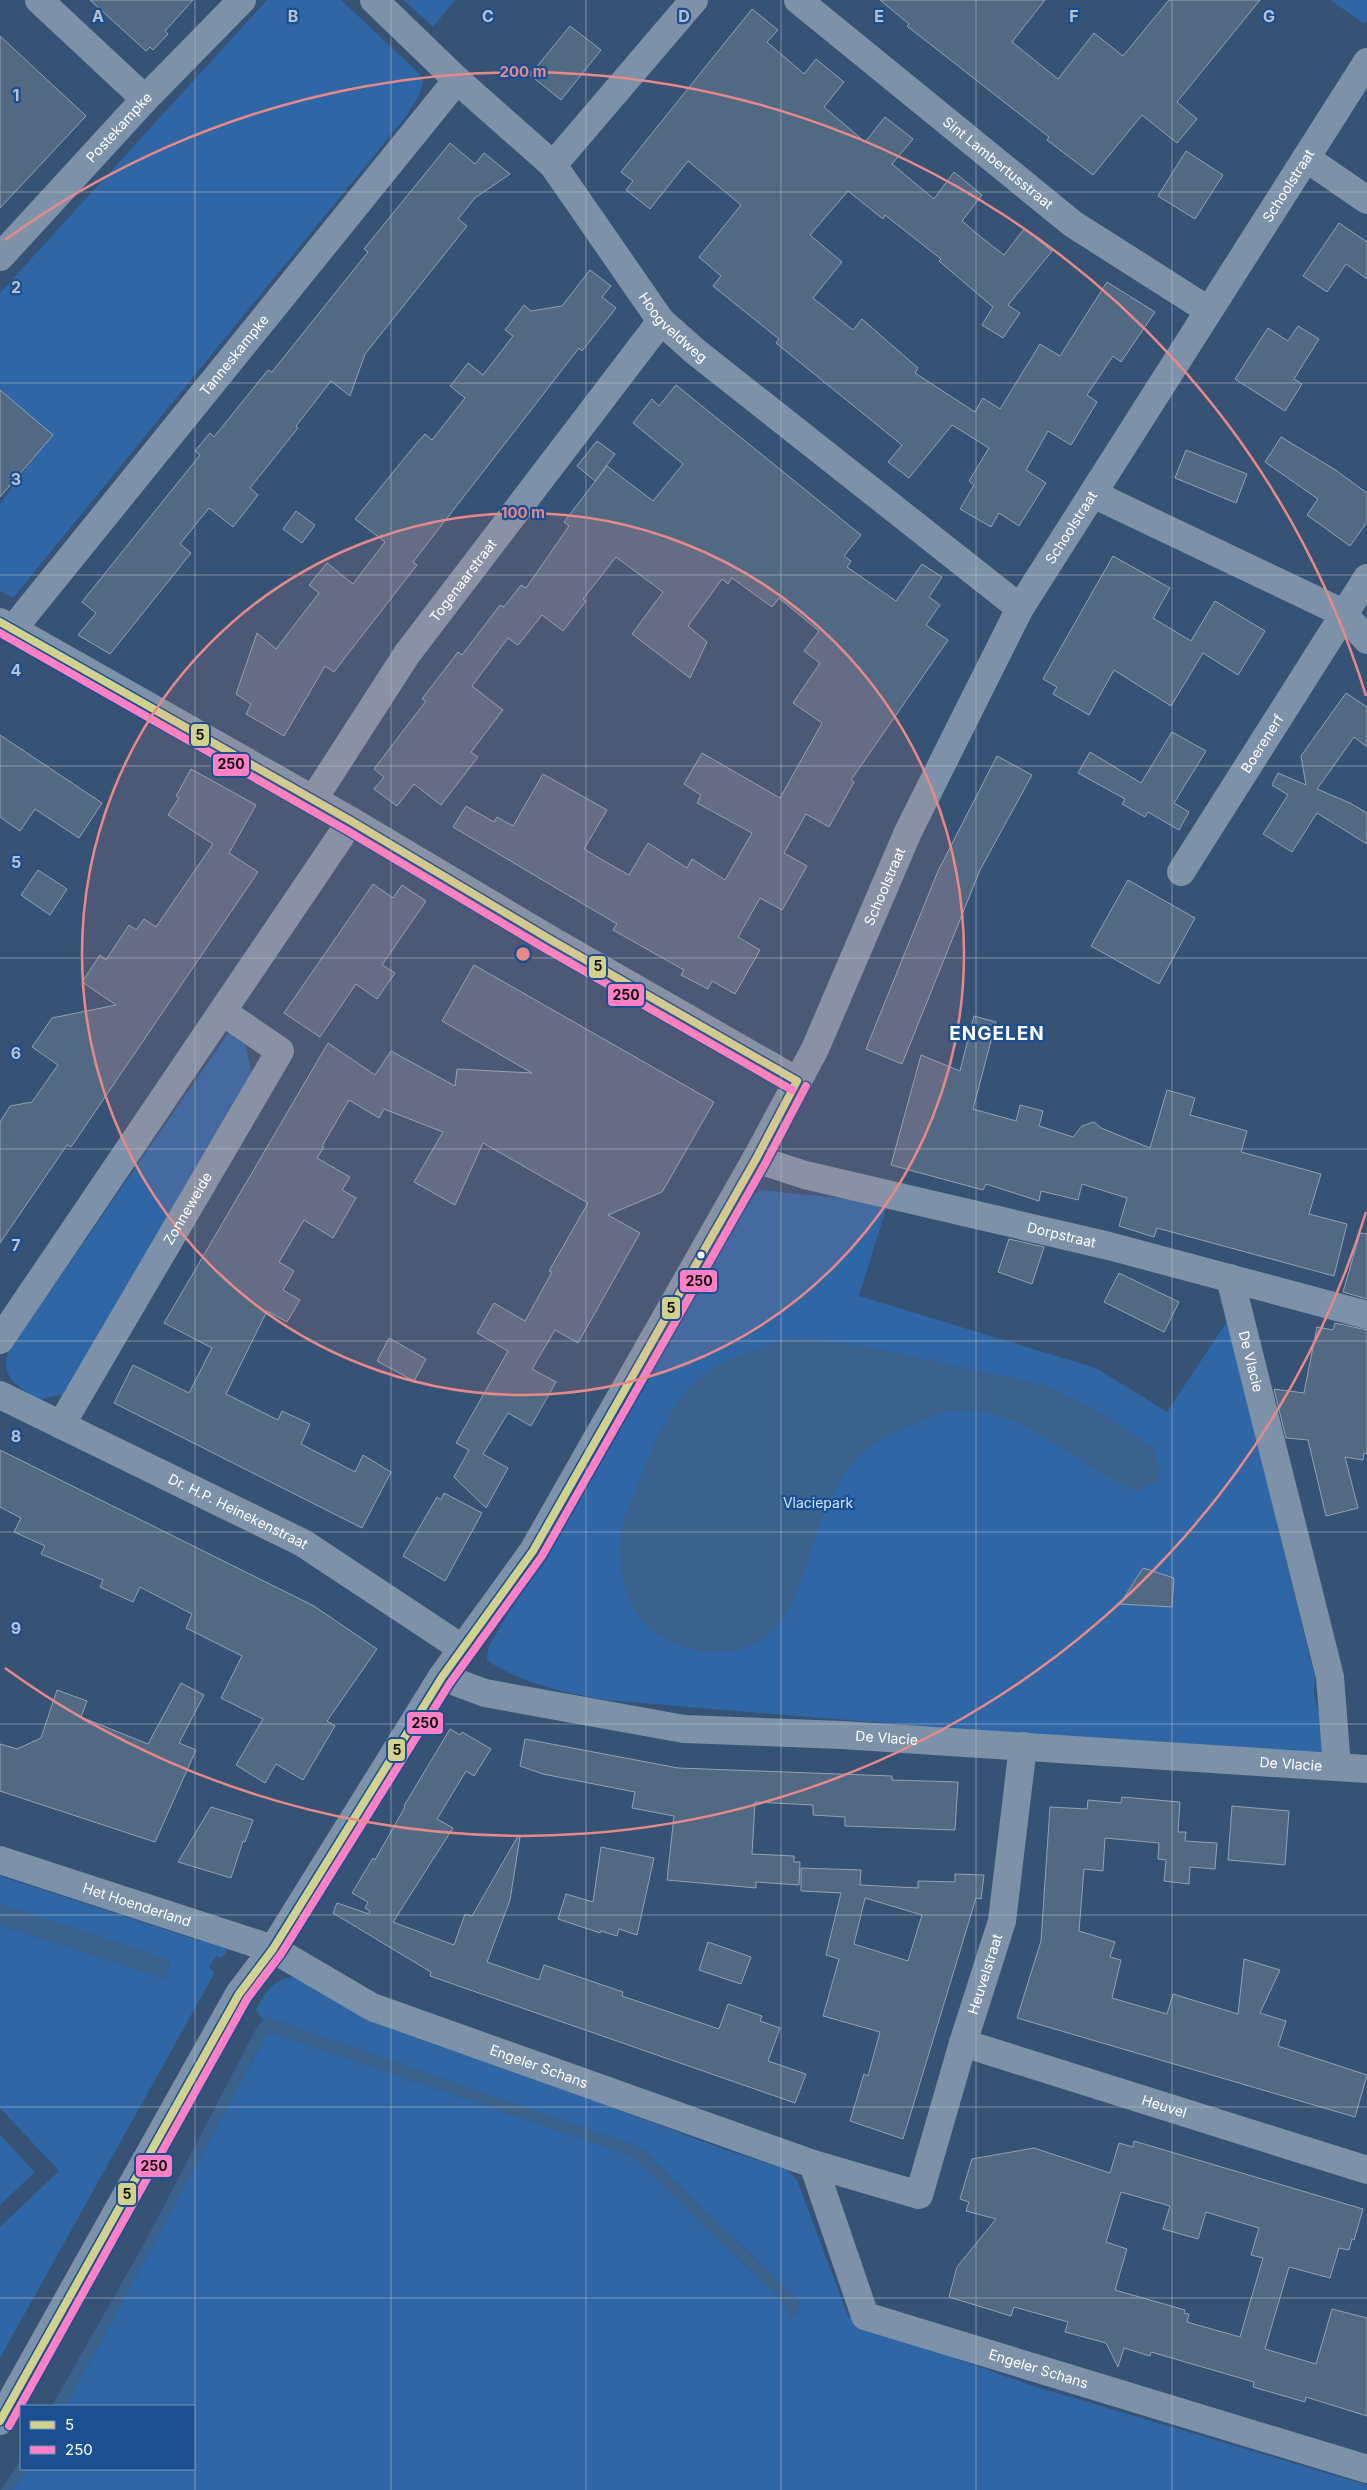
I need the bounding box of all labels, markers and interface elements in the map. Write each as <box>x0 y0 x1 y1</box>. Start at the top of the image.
text: A <box>92 6 104 26</box>
text: B <box>288 6 298 26</box>
text: C <box>482 6 494 26</box>
text: D <box>678 6 690 26</box>
text: E <box>874 6 884 26</box>
text: F <box>1069 6 1079 26</box>
text: G <box>1263 6 1275 26</box>
text: 200 m <box>500 62 546 81</box>
text: 1 <box>13 85 19 105</box>
street label: Postekampke <box>82 88 155 166</box>
street label: Sint Lambertusstraat <box>940 113 1057 213</box>
street label: Schoolstraat <box>1258 146 1318 225</box>
text: 2 <box>11 277 21 297</box>
street label: Hoogveldweg <box>636 289 711 366</box>
street label: Tanneskampke <box>196 311 272 399</box>
text: 3 <box>11 469 21 489</box>
street label: Schoolstraat <box>1041 487 1100 567</box>
text: 100 m <box>501 503 545 522</box>
street label: Togenaarstraat <box>426 535 500 625</box>
text: 4 <box>11 660 22 680</box>
street label: Boerenerf <box>1237 711 1287 776</box>
line badge: 5 <box>190 723 210 747</box>
text: 5 <box>196 726 205 743</box>
line badge: 250 <box>212 753 250 777</box>
text: 250 <box>217 755 245 772</box>
street label: Schoolstraat <box>860 844 909 928</box>
text: 5 <box>11 852 21 872</box>
centre of rings <box>514 945 532 963</box>
line badge: 5 <box>588 955 607 979</box>
text: 5 <box>594 957 603 974</box>
line badge: 250 <box>607 983 645 1007</box>
text: 250 <box>612 986 640 1003</box>
district label: ENGELEN <box>949 1022 1045 1045</box>
text: 6 <box>11 1043 21 1063</box>
street label: Zonneweide <box>160 1169 215 1247</box>
street label: Dorpstraat <box>1026 1218 1098 1251</box>
text: 7 <box>11 1235 21 1255</box>
unlabelled marker <box>696 1250 706 1260</box>
line badge: 250 <box>679 1269 718 1293</box>
text: 250 <box>685 1272 713 1289</box>
line badge: 5 <box>661 1296 681 1320</box>
text: 5 <box>667 1299 676 1316</box>
street label: De Vlacie <box>1236 1329 1267 1394</box>
text: 8 <box>11 1426 21 1446</box>
street label: Dr. H.P. Heinekenstraat <box>166 1470 312 1552</box>
park label: Vlaciepark <box>783 1494 853 1511</box>
text: 9 <box>11 1618 21 1638</box>
line badge: 250 <box>406 1711 444 1735</box>
text: 250 <box>411 1714 439 1731</box>
street label: De Vlacie <box>855 1727 919 1748</box>
line badge: 5 <box>387 1738 406 1762</box>
text: 5 <box>393 1741 402 1758</box>
street label: De Vlacie <box>1259 1753 1323 1774</box>
street label: Het Hoenderland <box>81 1879 193 1930</box>
street label: Heuvelstraat <box>964 1931 1005 2016</box>
street label: Engeler Schans <box>488 2041 590 2091</box>
street label: Heuvel <box>1140 2091 1189 2121</box>
line badge: 250 <box>135 2154 173 2178</box>
text: 250 <box>140 2157 168 2174</box>
line badge: 5 <box>117 2182 137 2206</box>
text: 5 <box>123 2185 132 2202</box>
street label: Engeler Schans <box>987 2345 1090 2392</box>
legend <box>20 2405 195 2470</box>
text: 5 <box>65 2415 74 2434</box>
text: 250 <box>65 2440 93 2459</box>

